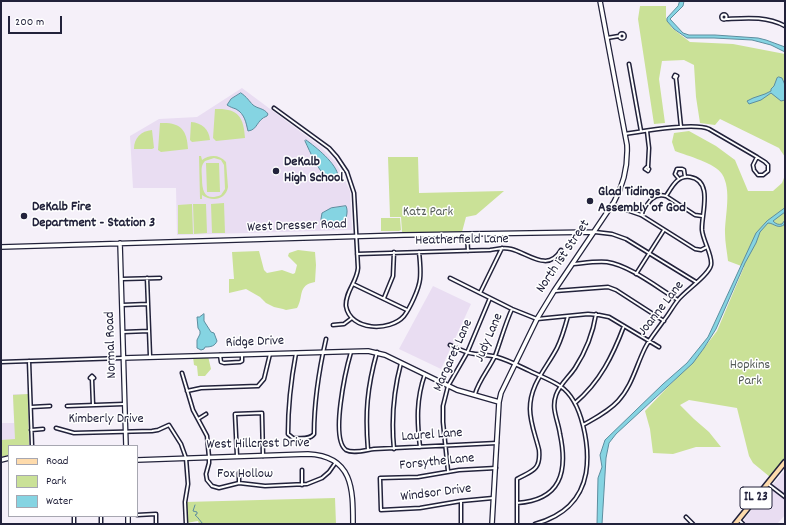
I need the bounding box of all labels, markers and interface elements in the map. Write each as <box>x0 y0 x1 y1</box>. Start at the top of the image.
scale bar <box>10 8 64 34</box>
text: 200 m <box>15 14 44 31</box>
place label: DeKalb High School <box>284 155 343 188</box>
marker: DeKalb High School <box>271 166 281 176</box>
place label: Glad Tidings Assembly of God <box>598 185 686 218</box>
marker: Glad Tidings Assembly of God <box>585 196 595 206</box>
place label: DeKalb Fire Department - Station 3 <box>32 200 155 232</box>
park label: Katz Park <box>403 205 453 221</box>
marker: DeKalb Fire Department - Station 3 <box>19 211 29 221</box>
street label: West Dresser Road <box>247 217 347 237</box>
street label: North 1st Street <box>533 217 595 297</box>
street label: Heatherfield Lane <box>415 232 509 250</box>
street label: Joanne Lane <box>635 278 689 340</box>
street label: Normal Road <box>102 311 122 379</box>
street label: Judy Lane <box>472 311 508 365</box>
street label: Margaret Lane <box>431 317 477 395</box>
street label: Ridge Drive <box>226 334 284 352</box>
park label: Hopkins Park <box>730 358 770 390</box>
street label: Kimberly Drive <box>68 412 144 428</box>
street label: Laurel Lane <box>401 425 463 447</box>
street label: West Hillcrest Drive <box>206 436 310 454</box>
legend <box>8 445 138 517</box>
street label: Forsythe Lane <box>399 451 475 475</box>
text: Road <box>46 453 68 470</box>
street label: Fox Hollow <box>217 467 273 483</box>
text: Park <box>46 473 66 490</box>
street label: Windsor Drive <box>400 481 472 507</box>
road number: IL 23 <box>740 487 772 509</box>
text: Water <box>46 493 73 510</box>

